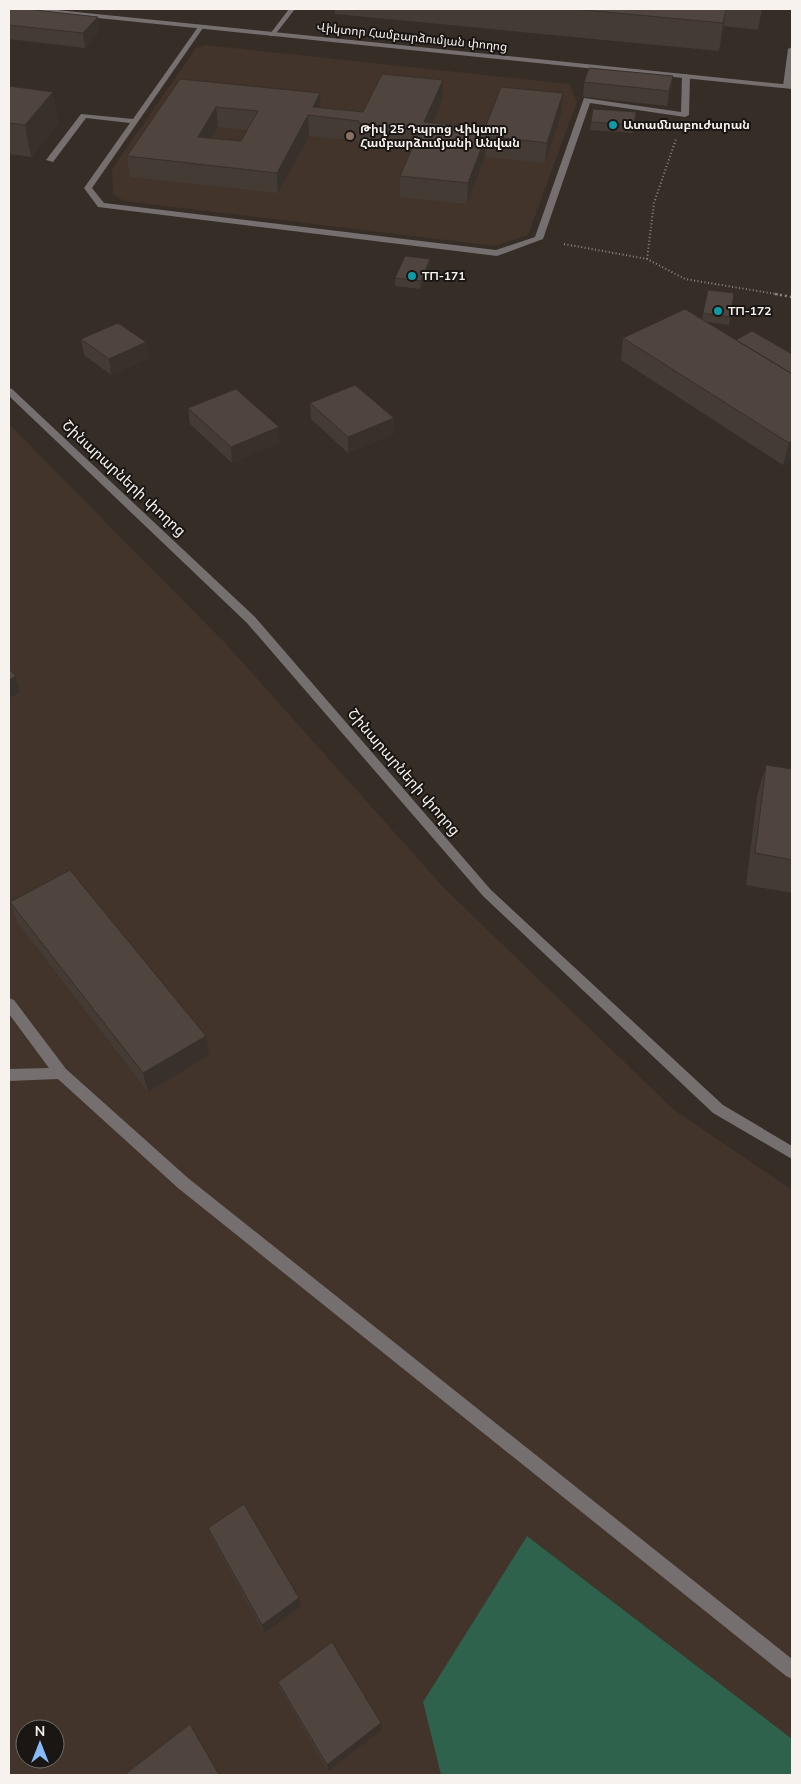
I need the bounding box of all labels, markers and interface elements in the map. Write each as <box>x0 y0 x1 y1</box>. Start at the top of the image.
street label: Վիկտոր Համբարձումյան փողոց <box>316 19 508 55</box>
place label: Ատամնաբուժարան <box>623 117 750 133</box>
marker: Ատամնաբուժարան <box>607 119 619 131</box>
place label: Թիվ 25 Դպրոց Վիկտոր Համբարձումյանի Անվան <box>360 121 520 151</box>
marker: Թիվ 25 Դպրոց Վիկտոր Համբարձումյանի Անվան <box>344 130 356 142</box>
place label: ТП-171 <box>422 268 465 284</box>
marker: ТП-171 <box>406 270 418 282</box>
place label: ТП-172 <box>728 303 771 319</box>
marker: ТП-172 <box>712 305 724 317</box>
street label: Շինարարների փողոց <box>58 415 190 541</box>
street label: Շինարարների փողոց <box>343 704 465 840</box>
north arrow <box>15 1719 65 1769</box>
text: N <box>35 1722 45 1741</box>

